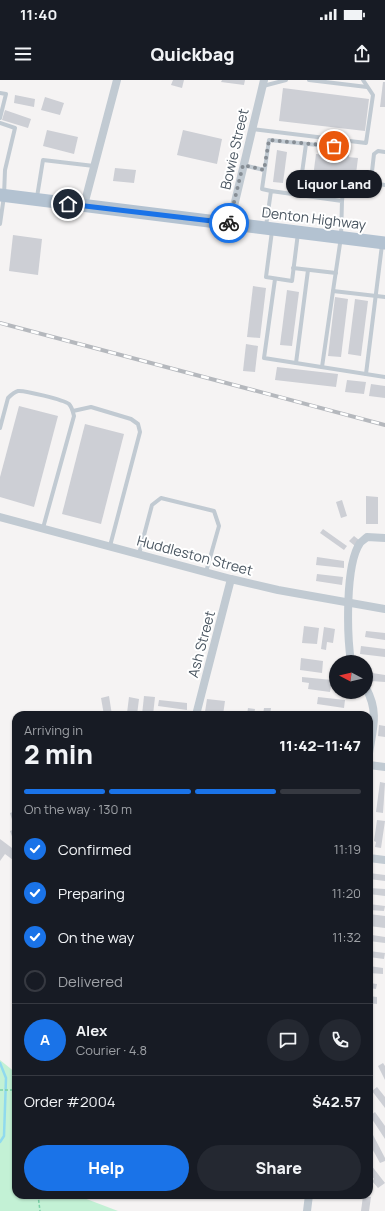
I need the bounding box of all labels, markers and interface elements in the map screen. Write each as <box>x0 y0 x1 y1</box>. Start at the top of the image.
text: 11:40 <box>20 4 57 25</box>
text: Quickbag <box>151 42 234 66</box>
icon: menu <box>12 43 34 65</box>
icon: share <box>351 43 373 65</box>
street label: Bowie Street <box>215 106 253 191</box>
pin <box>317 129 351 163</box>
icon: bag <box>323 135 345 157</box>
callout: Liquor Land <box>286 170 382 198</box>
text: Liquor Land <box>297 175 371 193</box>
pin <box>51 187 85 221</box>
icon: home <box>57 193 79 215</box>
street label: Denton Highway <box>261 202 368 234</box>
courier <box>209 203 249 243</box>
icon: bike <box>218 212 240 234</box>
street label: Huddleston Street <box>135 530 255 580</box>
street label: Ash Street <box>183 608 219 680</box>
north arrow <box>329 655 373 699</box>
map controls <box>329 655 373 699</box>
text: Arriving in <box>24 721 83 739</box>
text: 11:42–11:47 <box>279 735 361 756</box>
text: 2 min <box>24 736 93 772</box>
text: On the way · 130 m <box>24 800 132 818</box>
icon: check <box>24 838 46 860</box>
text: Confirmed <box>58 839 131 860</box>
text: 11:19 <box>334 840 361 858</box>
icon: check <box>24 882 46 904</box>
text: Preparing <box>58 883 125 904</box>
text: 11:20 <box>332 884 361 902</box>
icon: check <box>24 926 46 948</box>
text: On the way <box>58 927 134 948</box>
text: 11:32 <box>332 928 361 946</box>
text: Delivered <box>58 971 123 992</box>
button: chat <box>267 1019 309 1061</box>
button: phone <box>319 1019 361 1061</box>
text: Alex <box>76 1020 107 1041</box>
text: A <box>40 1029 50 1050</box>
text: Courier · 4.8 <box>76 1041 147 1059</box>
text: Order #2004 <box>24 1091 116 1112</box>
text: $42.57 <box>312 1091 361 1112</box>
button: Help <box>24 1145 189 1191</box>
button: Share <box>197 1145 361 1191</box>

